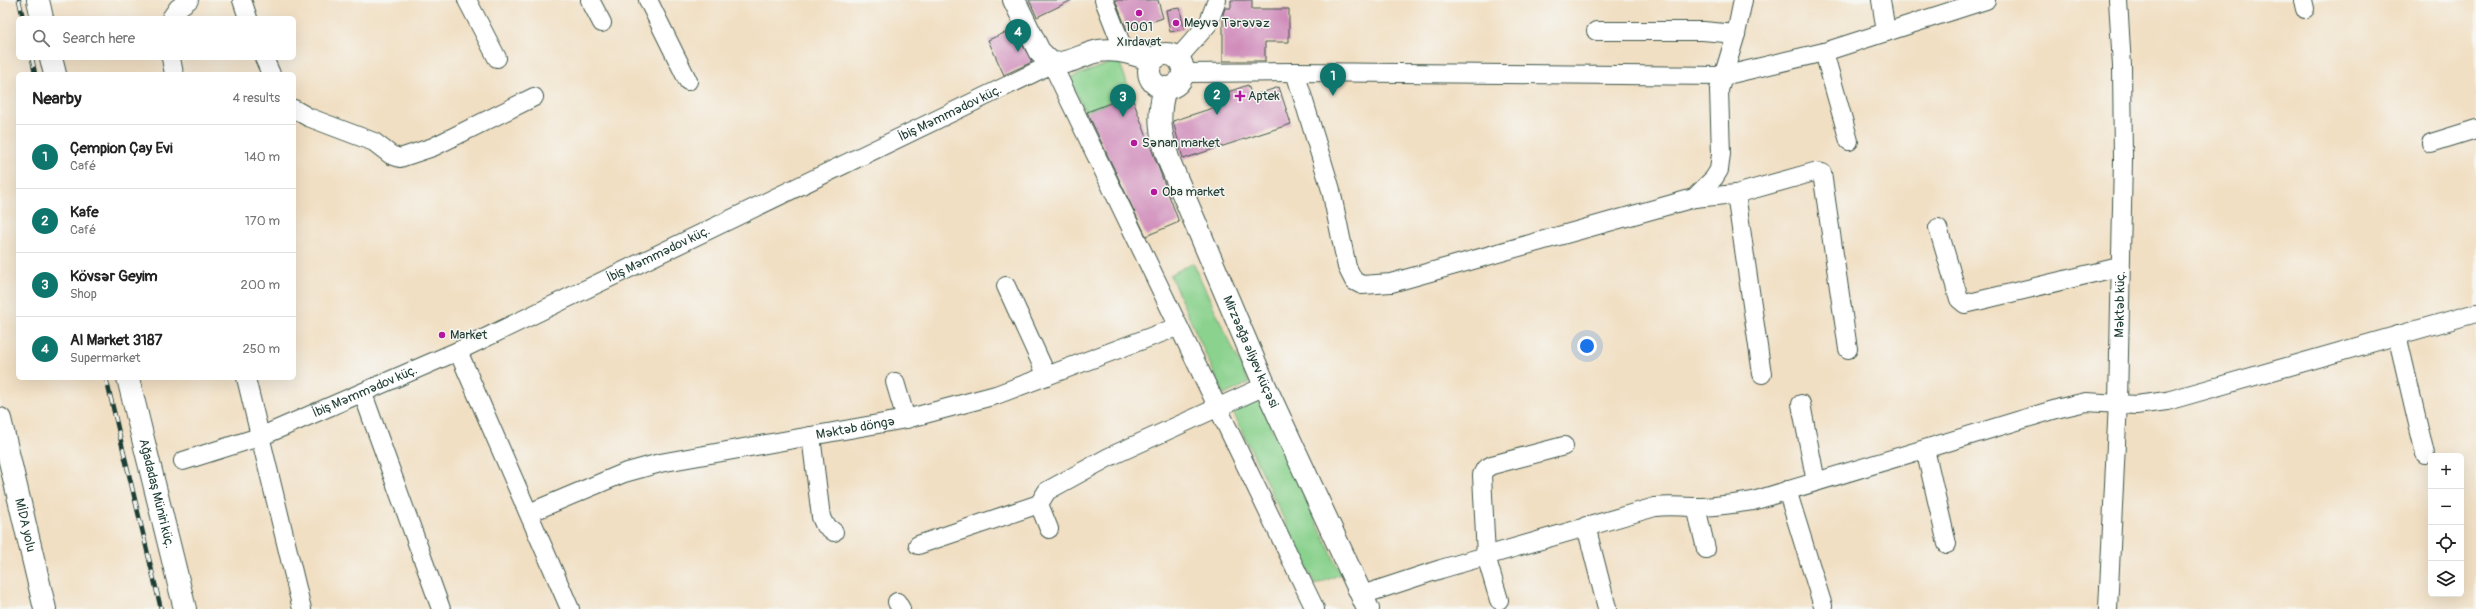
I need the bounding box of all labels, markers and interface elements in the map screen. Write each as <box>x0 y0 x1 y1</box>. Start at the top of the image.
marker: 1001 Xırdavat <box>1134 8 1144 18</box>
place label: Meyvə Tərəvəz <box>1184 15 1270 31</box>
search box <box>16 16 296 60</box>
marker: Meyvə Tərəvəz <box>1171 18 1181 28</box>
pin: 4 <box>1005 19 1031 52</box>
place label: 1001 Xırdavat <box>1117 19 1162 50</box>
icon: search <box>30 27 52 49</box>
text: Search here <box>62 29 135 48</box>
pin: 1 <box>1320 63 1346 96</box>
street label: İbiş Məmmədov küç. <box>896 82 1004 145</box>
pin: 2 <box>1204 82 1230 115</box>
pin: 3 <box>1110 84 1136 117</box>
text: Nearby <box>32 88 81 109</box>
place label: Aptek <box>1248 88 1280 104</box>
text: 4 results <box>233 90 280 106</box>
marker: Aptek <box>1235 91 1245 101</box>
place label: Sənan market <box>1142 135 1221 151</box>
marker: Sənan market <box>1129 138 1139 148</box>
text: Çempion Çay Evi <box>70 139 173 158</box>
text: 1 <box>42 149 48 165</box>
text: 140 m <box>244 149 280 165</box>
text: Café <box>70 158 96 174</box>
place label: Oba market <box>1162 184 1226 200</box>
marker: Oba market <box>1149 187 1159 197</box>
text: Kafe <box>70 203 99 222</box>
text: 2 <box>41 213 49 229</box>
text: 170 m <box>245 213 280 229</box>
text: Café <box>70 222 96 238</box>
street label: İbiş Məmmədov küç. <box>604 222 713 286</box>
text: Kövsər Geyim <box>70 267 158 286</box>
street label: Məktəb küç. <box>2111 271 2129 338</box>
text: 3 <box>41 277 49 293</box>
text: 200 m <box>241 277 280 293</box>
text: Shop <box>70 286 97 302</box>
street label: Mirzəağa Əliyev küçəsi <box>1219 293 1282 410</box>
place label: Market <box>450 327 488 343</box>
marker: Market <box>437 330 447 340</box>
text: Al Market 3187 <box>70 331 162 350</box>
your location <box>1577 336 1597 356</box>
text: 4 <box>41 341 49 357</box>
text: 250 m <box>242 341 280 357</box>
text: Supermarket <box>70 350 141 366</box>
street label: İbiş Məmmədov küç. <box>310 362 420 421</box>
street label: Məktəb döngə <box>815 413 896 443</box>
street label: Ağadadaş Müniri küç. <box>135 437 178 550</box>
map controls <box>2428 453 2464 597</box>
button: + <box>2428 453 2464 489</box>
button: − <box>2428 489 2464 525</box>
street label: MİDA yolu <box>11 497 39 554</box>
button: locate <box>2428 525 2464 561</box>
button: layers <box>2428 561 2464 597</box>

